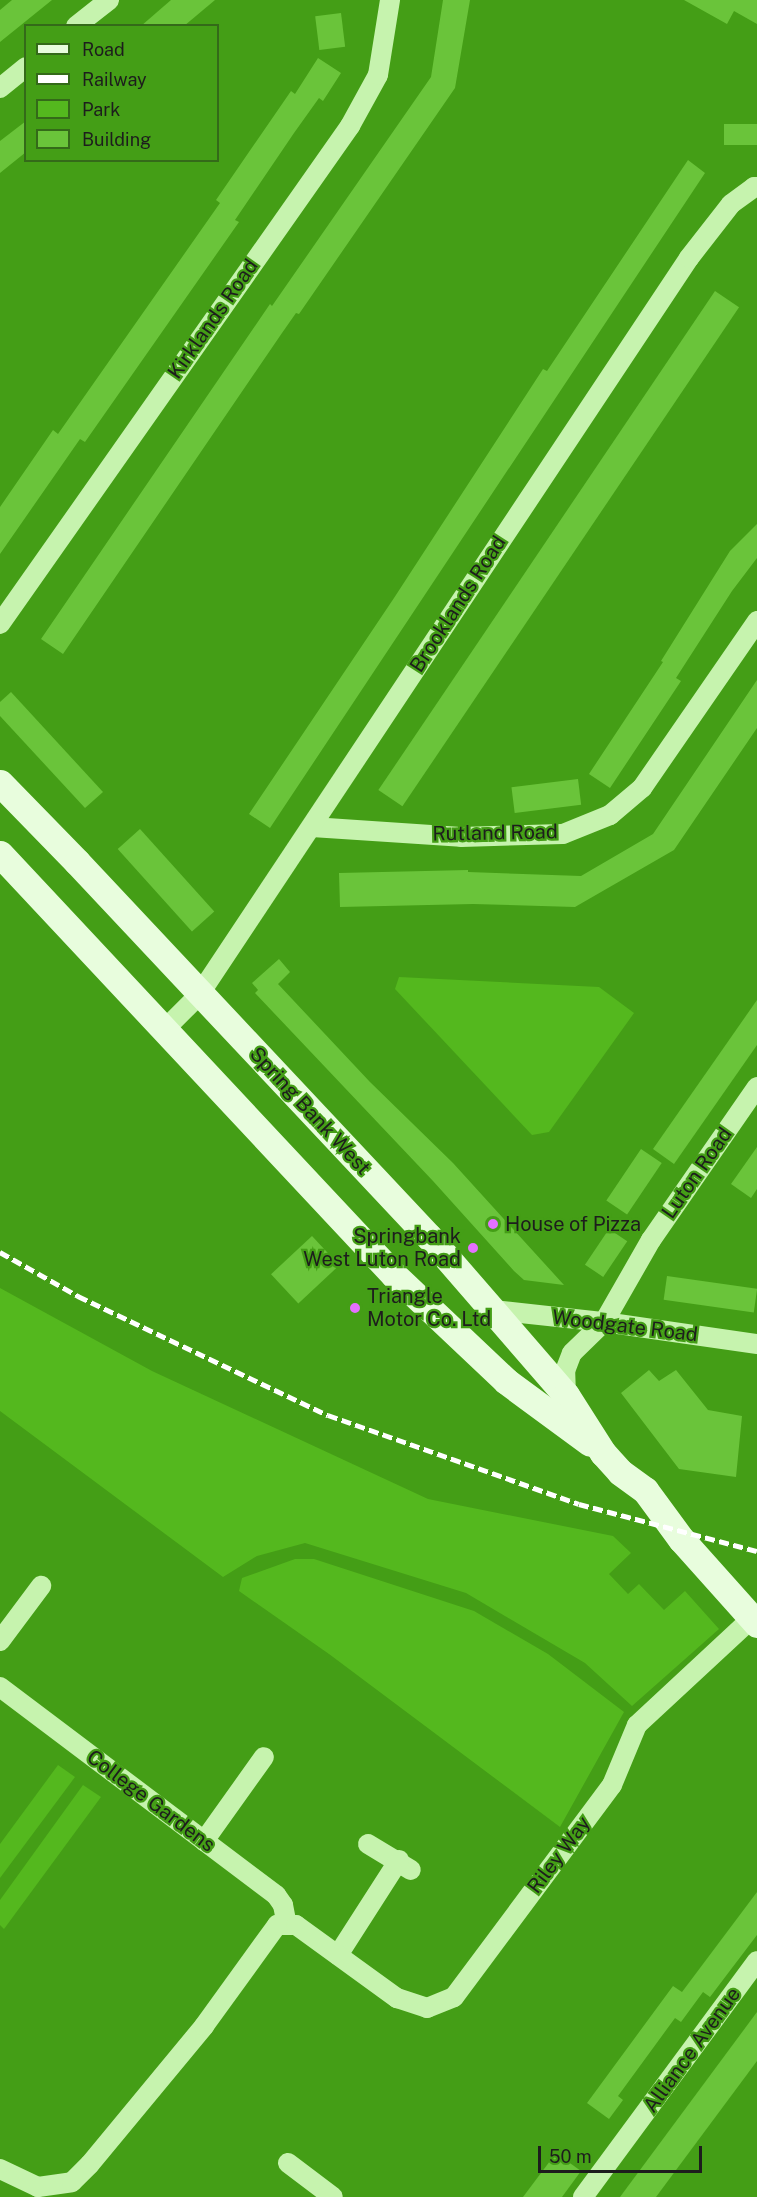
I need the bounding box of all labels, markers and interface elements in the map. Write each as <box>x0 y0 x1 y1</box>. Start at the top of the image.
legend <box>24 24 219 162</box>
text: Road <box>82 39 125 60</box>
text: Railway <box>82 69 147 90</box>
text: Park <box>82 99 120 120</box>
text: Building <box>82 129 151 150</box>
street label: Kirklands Road <box>163 255 263 383</box>
street label: Brooklands Road <box>405 531 511 677</box>
street label: Rutland Road <box>432 820 558 846</box>
street label: Spring Bank West <box>245 1042 375 1180</box>
street label: Luton Road <box>657 1123 737 1223</box>
place label: House of Pizza <box>505 1212 641 1236</box>
marker: House of Pizza <box>486 1217 500 1231</box>
place label: Springbank West Luton Road <box>303 1224 461 1271</box>
marker: Springbank West Luton Road <box>466 1241 480 1255</box>
place label: Triangle Motor Co. Ltd <box>367 1284 491 1331</box>
marker: Triangle Motor Co. Ltd <box>348 1301 362 1315</box>
street label: Woodgate Road <box>551 1305 699 1347</box>
street label: College Gardens <box>82 1745 220 1857</box>
street label: Riley Way <box>522 1812 596 1898</box>
street label: Alliance Avenue <box>638 1983 746 2117</box>
scale bar <box>541 2134 704 2172</box>
text: 50 m <box>549 2146 592 2167</box>

